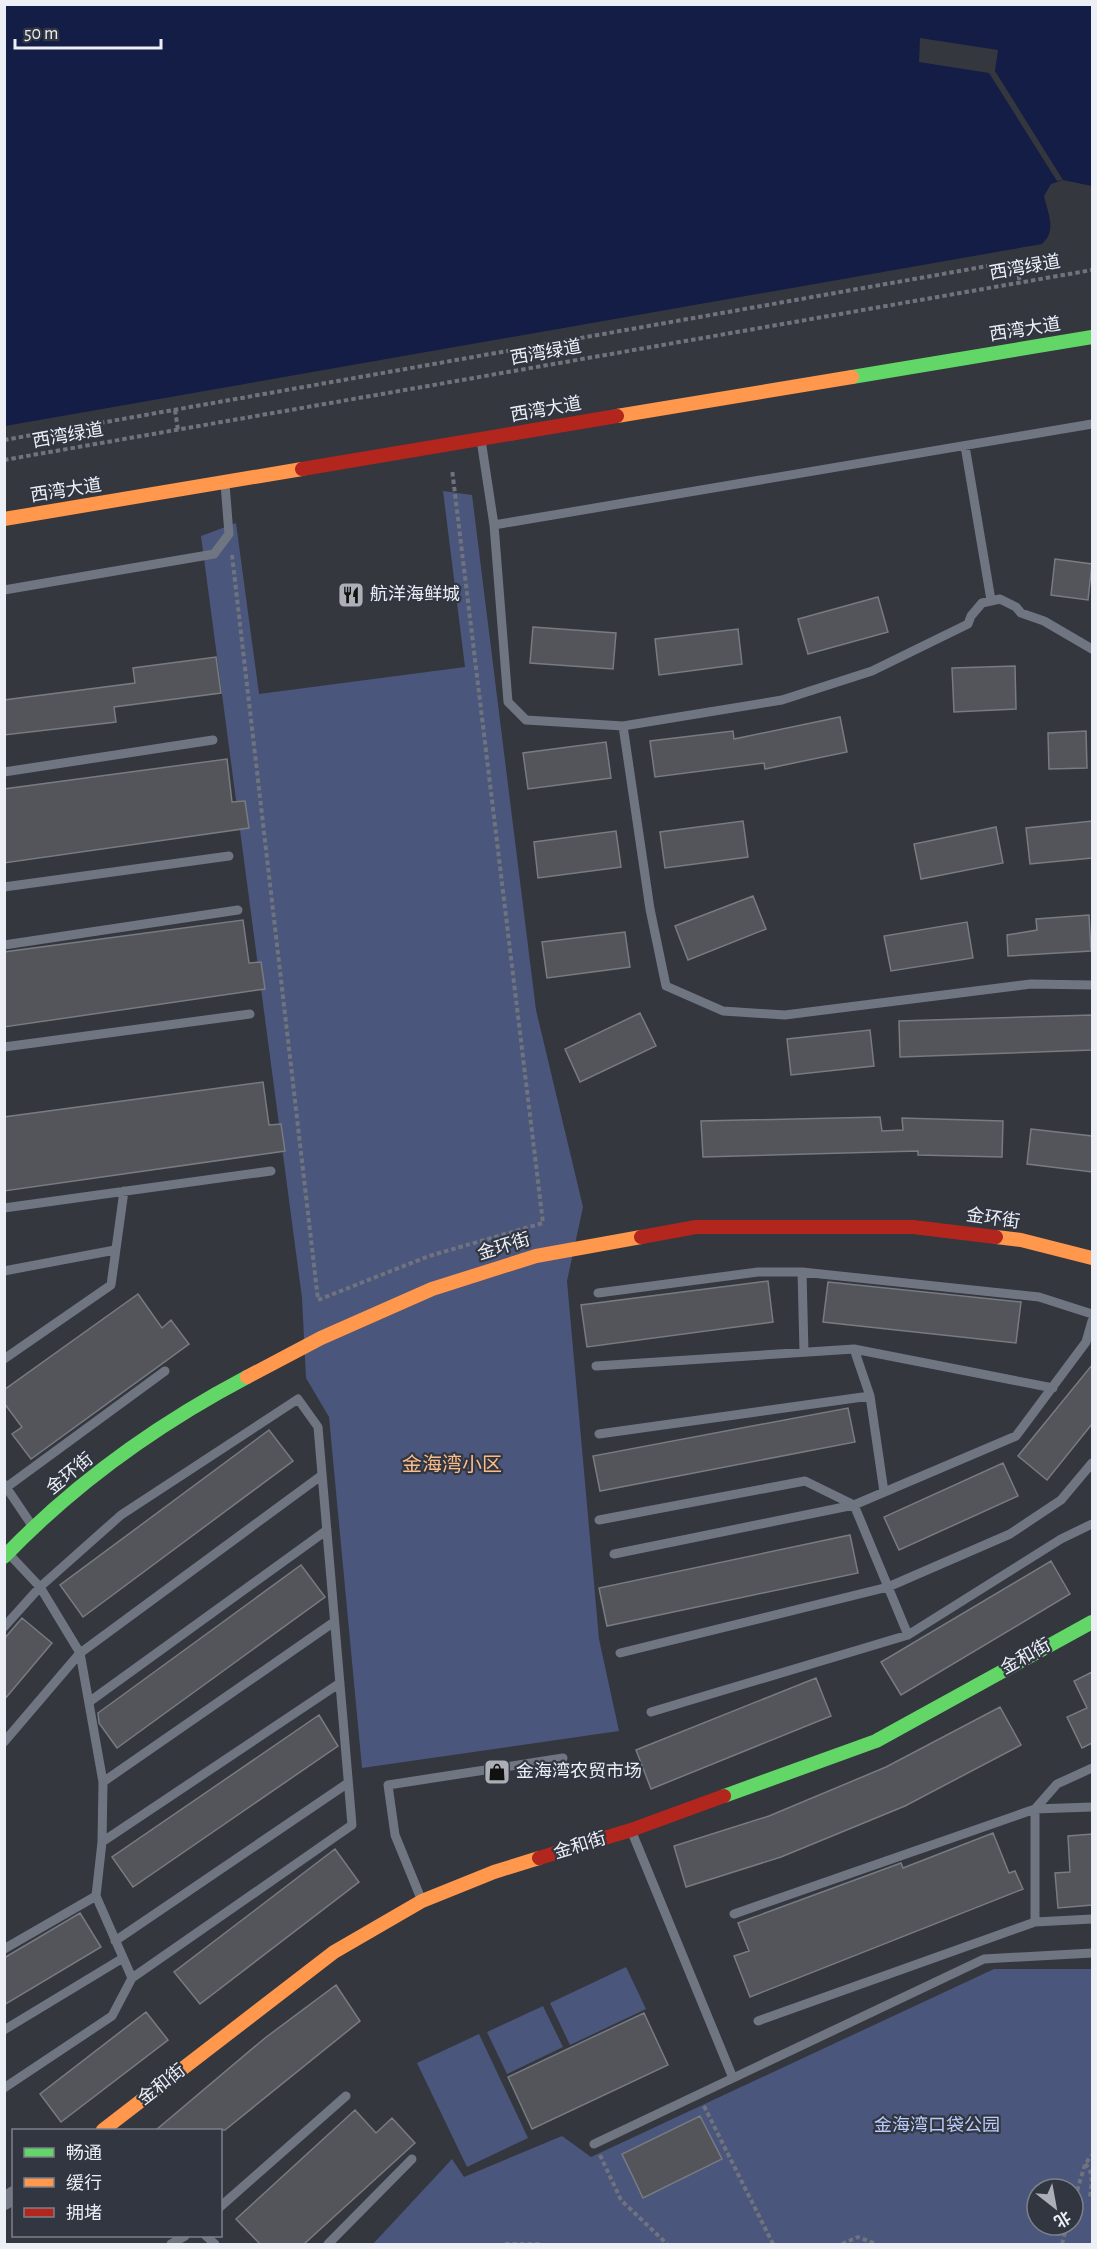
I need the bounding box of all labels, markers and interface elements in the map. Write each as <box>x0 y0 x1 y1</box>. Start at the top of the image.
scale bar <box>15 12 160 50</box>
text: 50 m <box>24 25 58 43</box>
street label: 西湾绿道 <box>988 251 1062 283</box>
street label: 西湾大道 <box>988 314 1062 345</box>
street label: 西湾绿道 <box>509 336 583 368</box>
street label: 西湾大道 <box>509 393 583 425</box>
street label: 西湾绿道 <box>31 419 105 451</box>
street label: 西湾大道 <box>29 475 103 506</box>
restaurant icon: 航洋海鲜城 <box>336 580 366 610</box>
place label: 航洋海鲜城 <box>370 584 460 604</box>
street label: 金环街 <box>965 1204 1021 1232</box>
street label: 金环街 <box>475 1229 532 1264</box>
street label: 金环街 <box>42 1448 97 1498</box>
district label: 金海湾小区 <box>402 1453 502 1475</box>
street label: 金和街 <box>997 1634 1054 1678</box>
shop icon: 金海湾农贸市场 <box>482 1757 512 1787</box>
place label: 金海湾农贸市场 <box>516 1761 642 1781</box>
street label: 金和街 <box>551 1828 608 1863</box>
street label: 金和街 <box>134 2060 189 2109</box>
park label: 金海湾口袋公园 <box>874 2115 1000 2135</box>
legend <box>12 2129 222 2237</box>
text: 畅通 <box>66 2143 102 2163</box>
text: 缓行 <box>66 2173 102 2193</box>
north arrow <box>1025 2177 1085 2237</box>
text: 拥堵 <box>66 2203 102 2223</box>
text: 北 <box>1051 2208 1074 2231</box>

